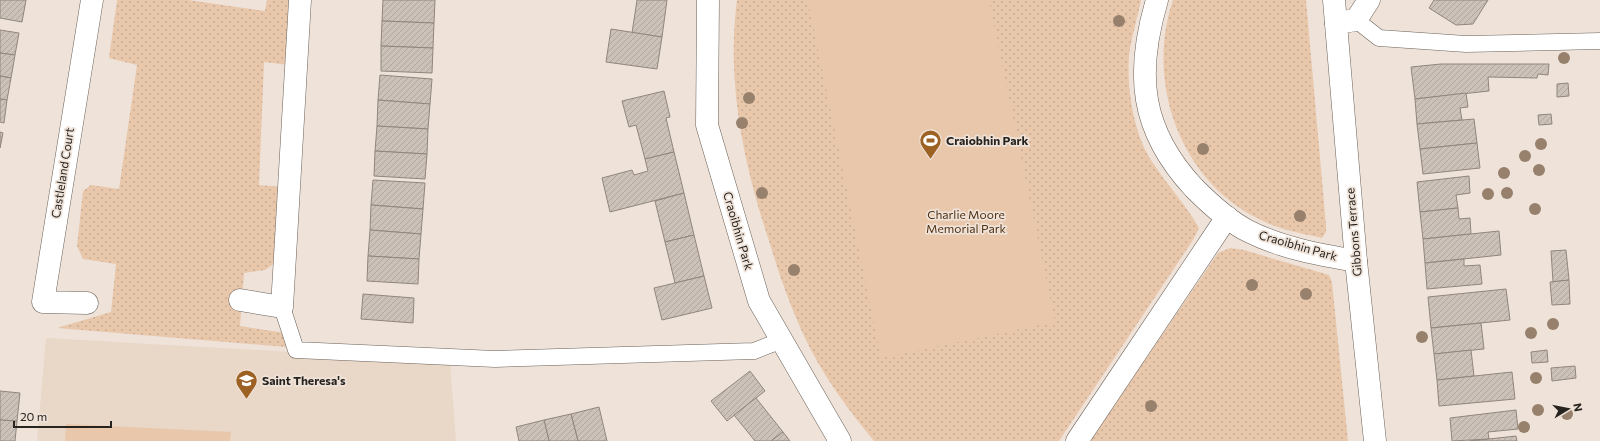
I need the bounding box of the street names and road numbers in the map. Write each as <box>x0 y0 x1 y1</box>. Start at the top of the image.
street label: Castleland Court <box>48 127 76 219</box>
street label: Gibbons Terrace <box>1342 187 1364 277</box>
street label: Craoibhin Park <box>721 190 757 272</box>
street label: Craoibhin Park <box>1258 227 1339 263</box>

